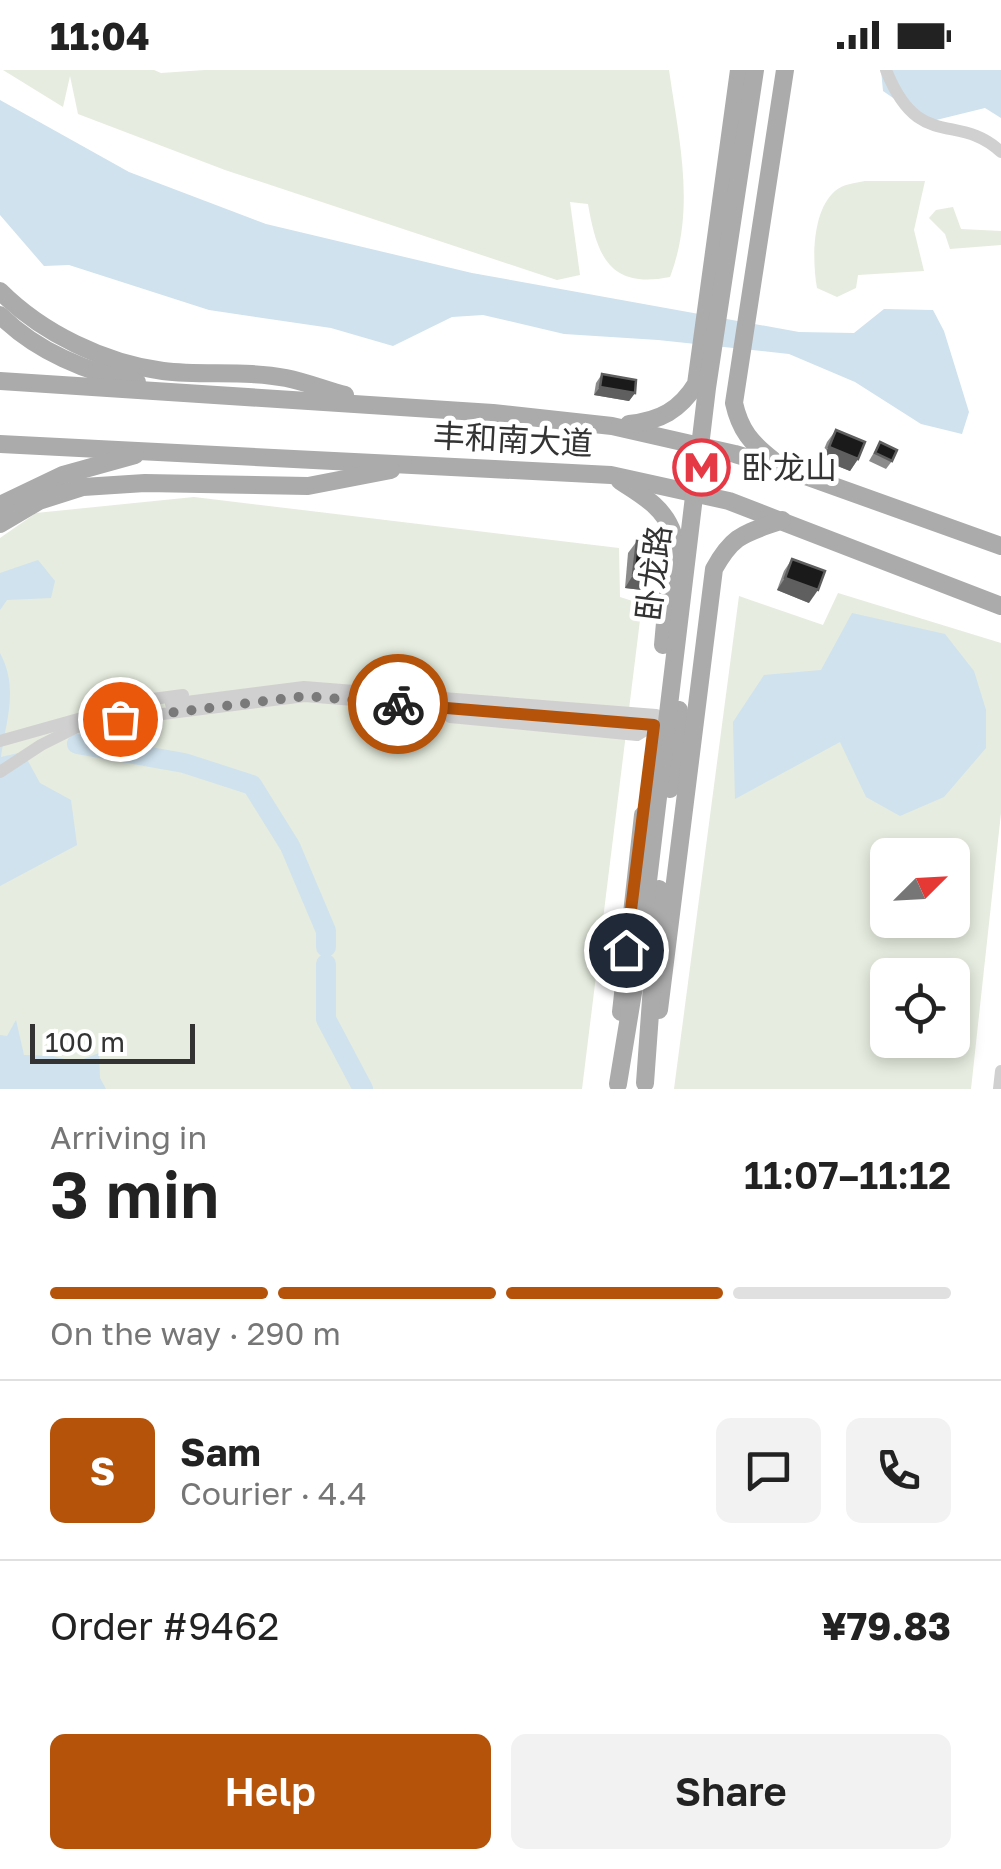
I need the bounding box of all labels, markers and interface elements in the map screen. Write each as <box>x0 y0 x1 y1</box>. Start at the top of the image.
text: 11:04 <box>50 13 150 58</box>
street label: 丰和南大道 <box>432 416 594 462</box>
metro station icon: 卧龙山 <box>672 438 732 498</box>
place label: 卧龙山 <box>741 448 837 486</box>
street label: 卧龙路 <box>628 523 678 623</box>
courier <box>348 654 448 754</box>
pin <box>78 677 163 762</box>
icon: bike <box>371 677 426 732</box>
icon: bag <box>93 692 148 747</box>
north arrow <box>870 838 970 938</box>
map controls <box>870 838 970 1058</box>
pin <box>584 908 669 993</box>
icon: home <box>599 923 654 978</box>
button: locate <box>870 958 970 1058</box>
scale bar <box>30 1019 195 1064</box>
text: 100 m <box>45 1025 125 1058</box>
text: Arriving in <box>50 1118 207 1156</box>
text: 11:07–11:12 <box>744 1152 951 1197</box>
text: 3 min <box>50 1154 219 1232</box>
text: On the way · 290 m <box>50 1314 341 1352</box>
button: chat <box>716 1418 821 1523</box>
button: phone <box>846 1418 951 1523</box>
text: Sam <box>180 1429 261 1474</box>
text: S <box>90 1448 115 1493</box>
text: Courier · 4.4 <box>180 1474 367 1512</box>
text: Order #9462 <box>50 1603 279 1648</box>
text: ¥79.83 <box>821 1603 951 1648</box>
button: Help <box>50 1734 491 1849</box>
button: Share <box>511 1734 951 1849</box>

